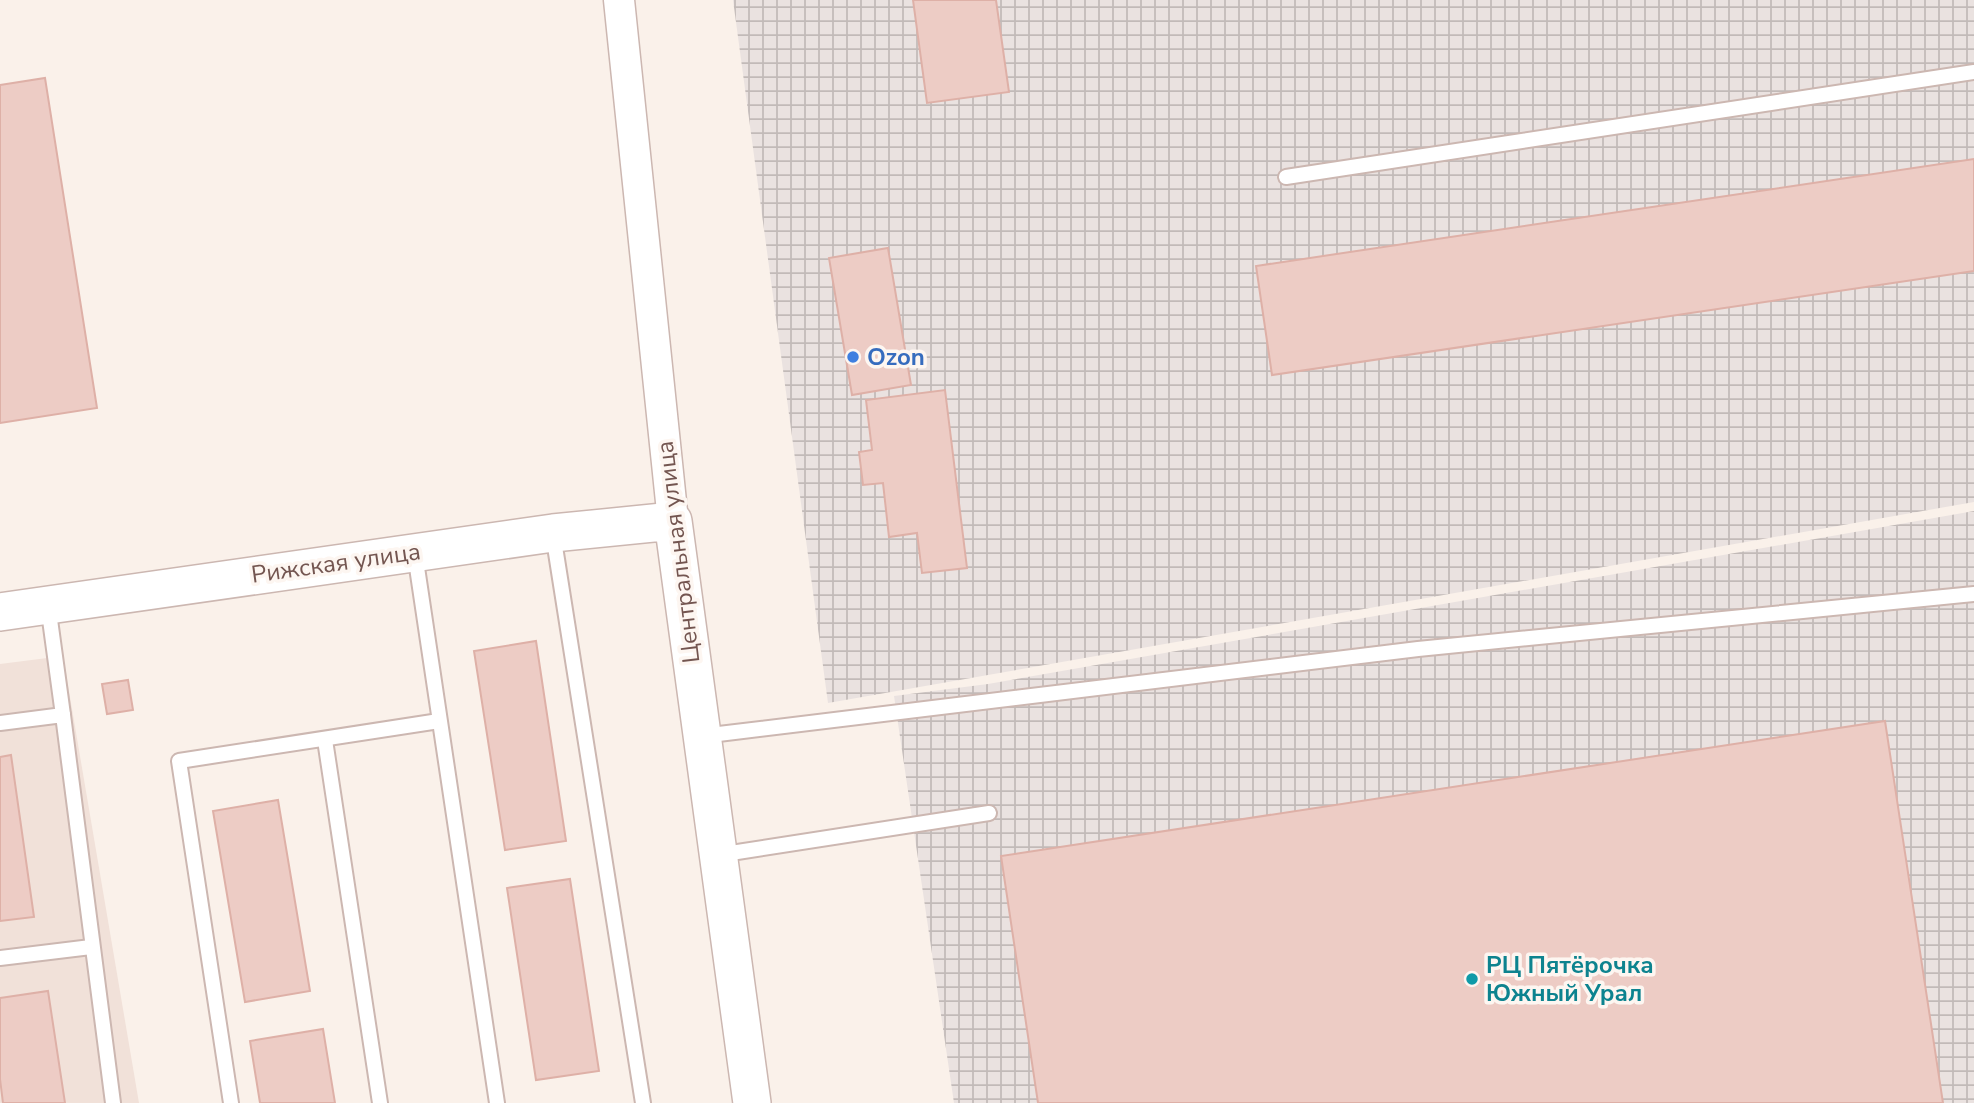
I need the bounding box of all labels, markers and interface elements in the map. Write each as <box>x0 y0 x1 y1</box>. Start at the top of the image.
place label: Ozon <box>867 341 925 373</box>
marker: Ozon <box>845 349 861 365</box>
street label: Центральная улица <box>648 439 708 665</box>
street label: Рижская улица <box>249 535 423 591</box>
place label: РЦ Пятёрочка Южный Урал <box>1486 949 1654 1009</box>
marker: РЦ Пятёрочка Южный Урал <box>1464 971 1480 987</box>

